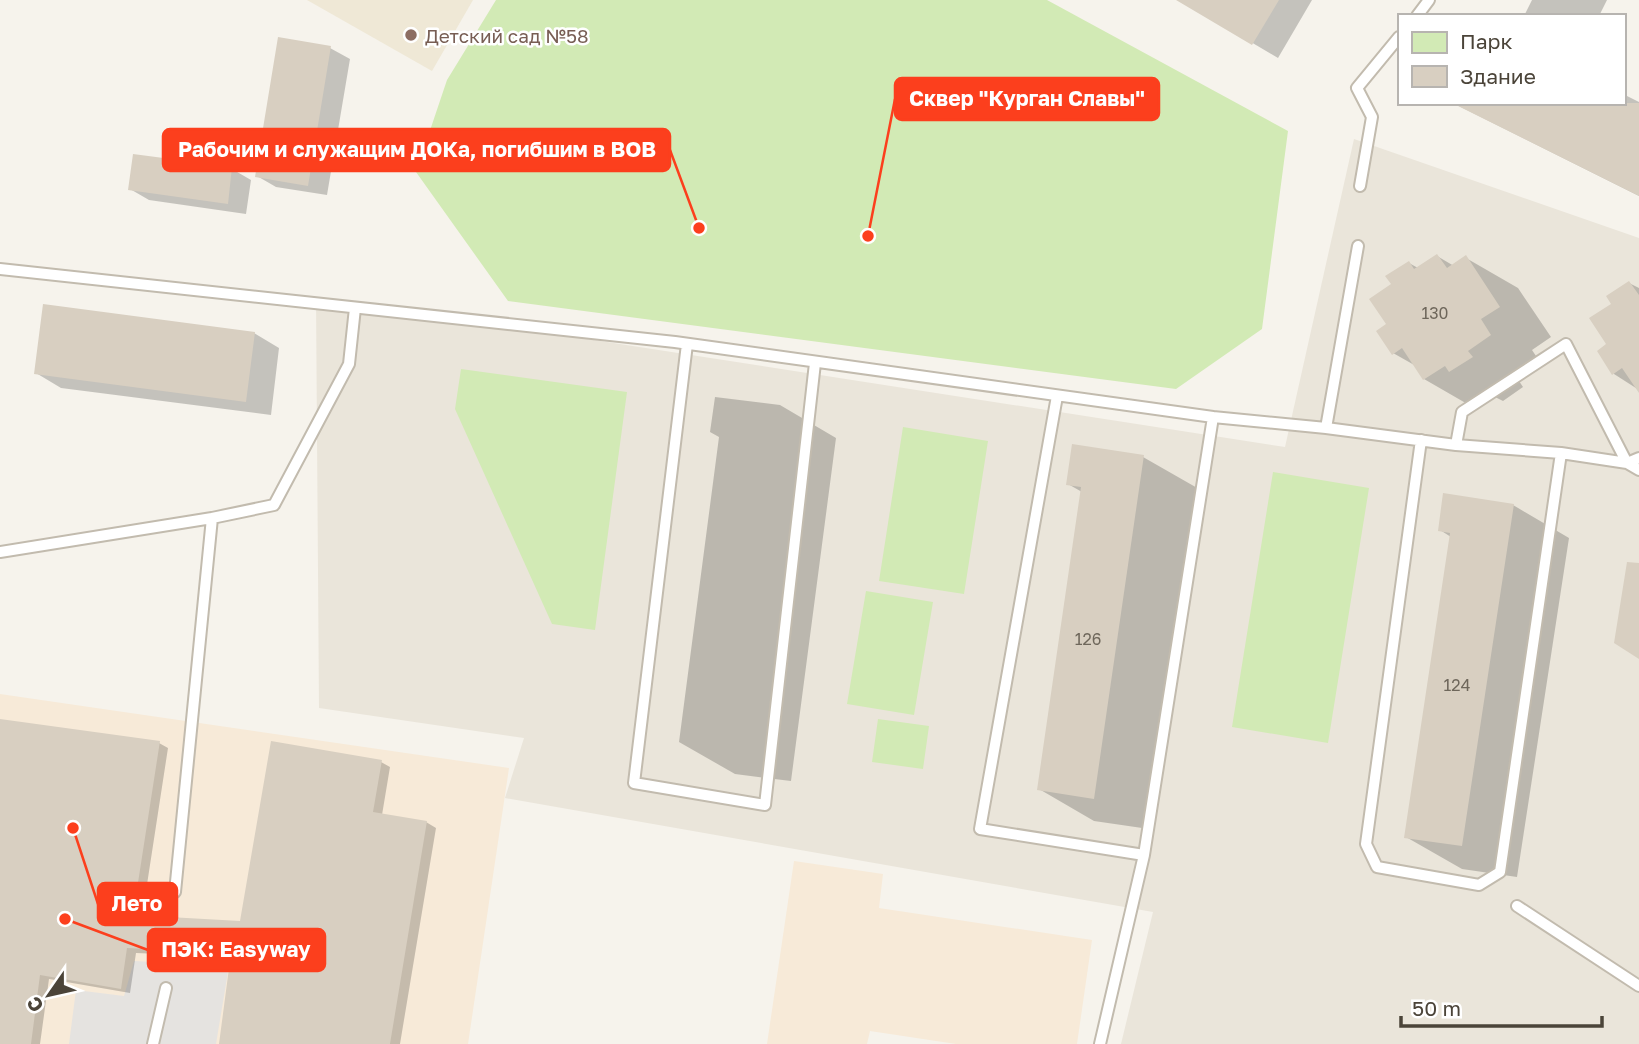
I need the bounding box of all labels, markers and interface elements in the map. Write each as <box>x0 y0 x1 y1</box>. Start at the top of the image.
legend <box>1398 14 1625 105</box>
place label: Детский сад №58 <box>425 24 589 47</box>
marker: Детский сад №58 <box>403 27 419 43</box>
text: Парк <box>1460 28 1513 54</box>
text: Здание <box>1460 63 1536 89</box>
callout: Сквер "Курган Славы" <box>895 78 1159 120</box>
text: Сквер "Курган Славы" <box>909 85 1145 111</box>
callout: Рабочим и служащим ДОКа, погибшим в ВОВ <box>163 129 670 171</box>
text: Рабочим и служащим ДОКа, погибшим в ВОВ <box>178 136 656 162</box>
house number: 130 <box>1421 303 1449 323</box>
house number: 126 <box>1075 629 1101 649</box>
house number: 124 <box>1444 675 1470 695</box>
callout: Лето <box>98 883 177 925</box>
text: Лето <box>112 890 162 916</box>
callout: ПЭК: Easyway <box>148 929 325 971</box>
text: ПЭК: Easyway <box>161 936 311 962</box>
north arrow <box>14 960 84 1030</box>
scale bar <box>1401 984 1602 1028</box>
text: С <box>21 993 48 1017</box>
text: 50 m <box>1412 995 1461 1021</box>

